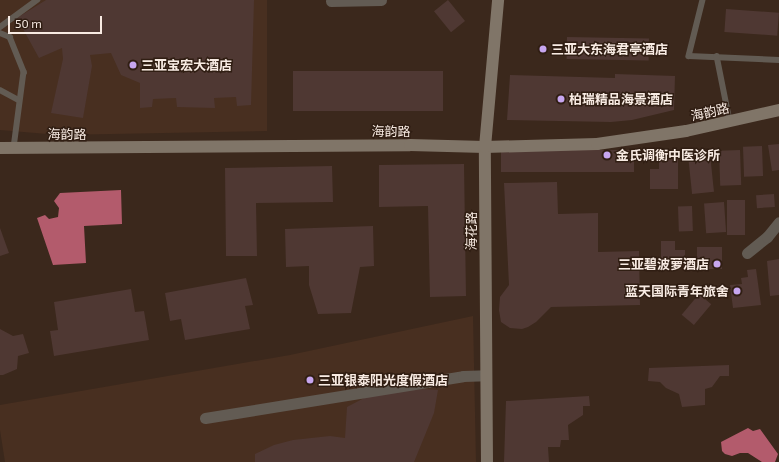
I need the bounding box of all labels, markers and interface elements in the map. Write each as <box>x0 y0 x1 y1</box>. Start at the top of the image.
scale bar <box>10 8 104 34</box>
text: 50 m <box>15 16 42 30</box>
place label: 三亚大东海君亭酒店 <box>551 41 668 57</box>
marker: 三亚大东海君亭酒店 <box>538 44 548 54</box>
place label: 三亚宝宏大酒店 <box>141 57 232 73</box>
marker: 三亚宝宏大酒店 <box>128 60 138 70</box>
place label: 柏瑞精品海景酒店 <box>569 91 673 107</box>
marker: 柏瑞精品海景酒店 <box>556 94 566 104</box>
street label: 海韵路 <box>689 100 731 124</box>
street label: 海韵路 <box>372 123 410 139</box>
street label: 海韵路 <box>48 126 86 142</box>
place label: 金氏调衡中医诊所 <box>616 147 720 163</box>
marker: 金氏调衡中医诊所 <box>601 149 613 161</box>
street label: 海花路 <box>463 212 479 250</box>
place label: 三亚碧波萝酒店 <box>618 256 709 272</box>
marker: 三亚碧波萝酒店 <box>712 259 722 269</box>
place label: 蓝天国际青年旅舍 <box>625 283 729 299</box>
marker: 蓝天国际青年旅舍 <box>732 286 742 296</box>
place label: 三亚银泰阳光度假酒店 <box>318 372 448 388</box>
marker: 三亚银泰阳光度假酒店 <box>305 375 315 385</box>

